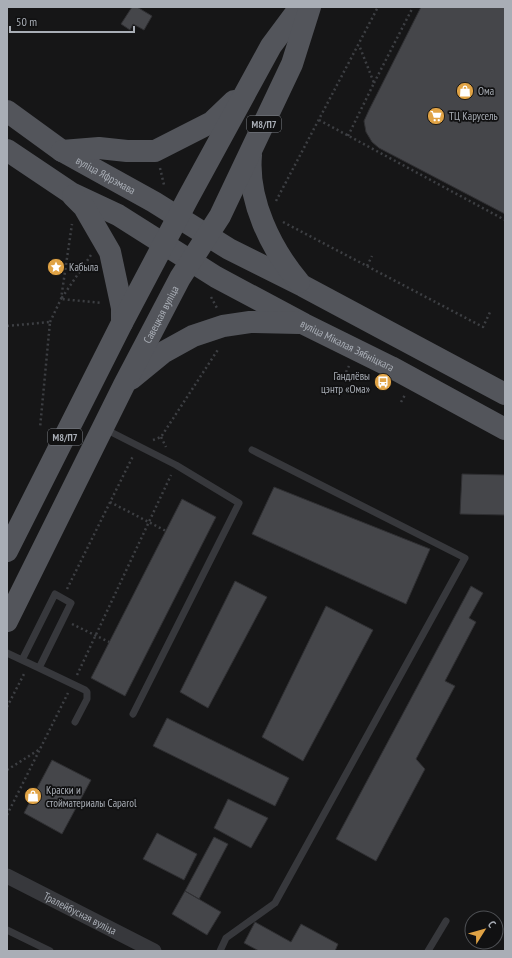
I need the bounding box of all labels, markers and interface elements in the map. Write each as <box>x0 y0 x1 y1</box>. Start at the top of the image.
scale bar <box>10 8 134 34</box>
text: 50 m <box>16 14 37 29</box>
shop icon: Ома <box>455 81 475 101</box>
place label: Ома <box>478 84 494 98</box>
supermarket icon: ТЦ Карусель <box>426 106 446 126</box>
place label: ТЦ Карусель <box>449 109 498 123</box>
road number: М8/П7 <box>247 116 281 132</box>
street label: вуліца Яфрэмава <box>73 153 138 197</box>
place icon: Кабыла <box>46 257 66 277</box>
place label: Кабыла <box>69 260 98 274</box>
street label: Савецкая вуліца <box>140 283 182 346</box>
street label: вуліца Мікалая Зябніцкага <box>298 316 397 374</box>
place label: Гандлёвы цэнтр «Ома» <box>321 369 370 396</box>
bus stop icon: Гандлёвы цэнтр «Ома» <box>373 372 393 392</box>
road number: М8/П7 <box>48 429 82 445</box>
place label: Краски и стойматериалы Сaparol <box>46 783 137 810</box>
shop icon: Краски и стойматериалы Сaparol <box>23 786 43 806</box>
street label: Тралейбусная вуліца <box>41 889 119 938</box>
north arrow <box>464 910 504 950</box>
text: С <box>485 918 499 930</box>

